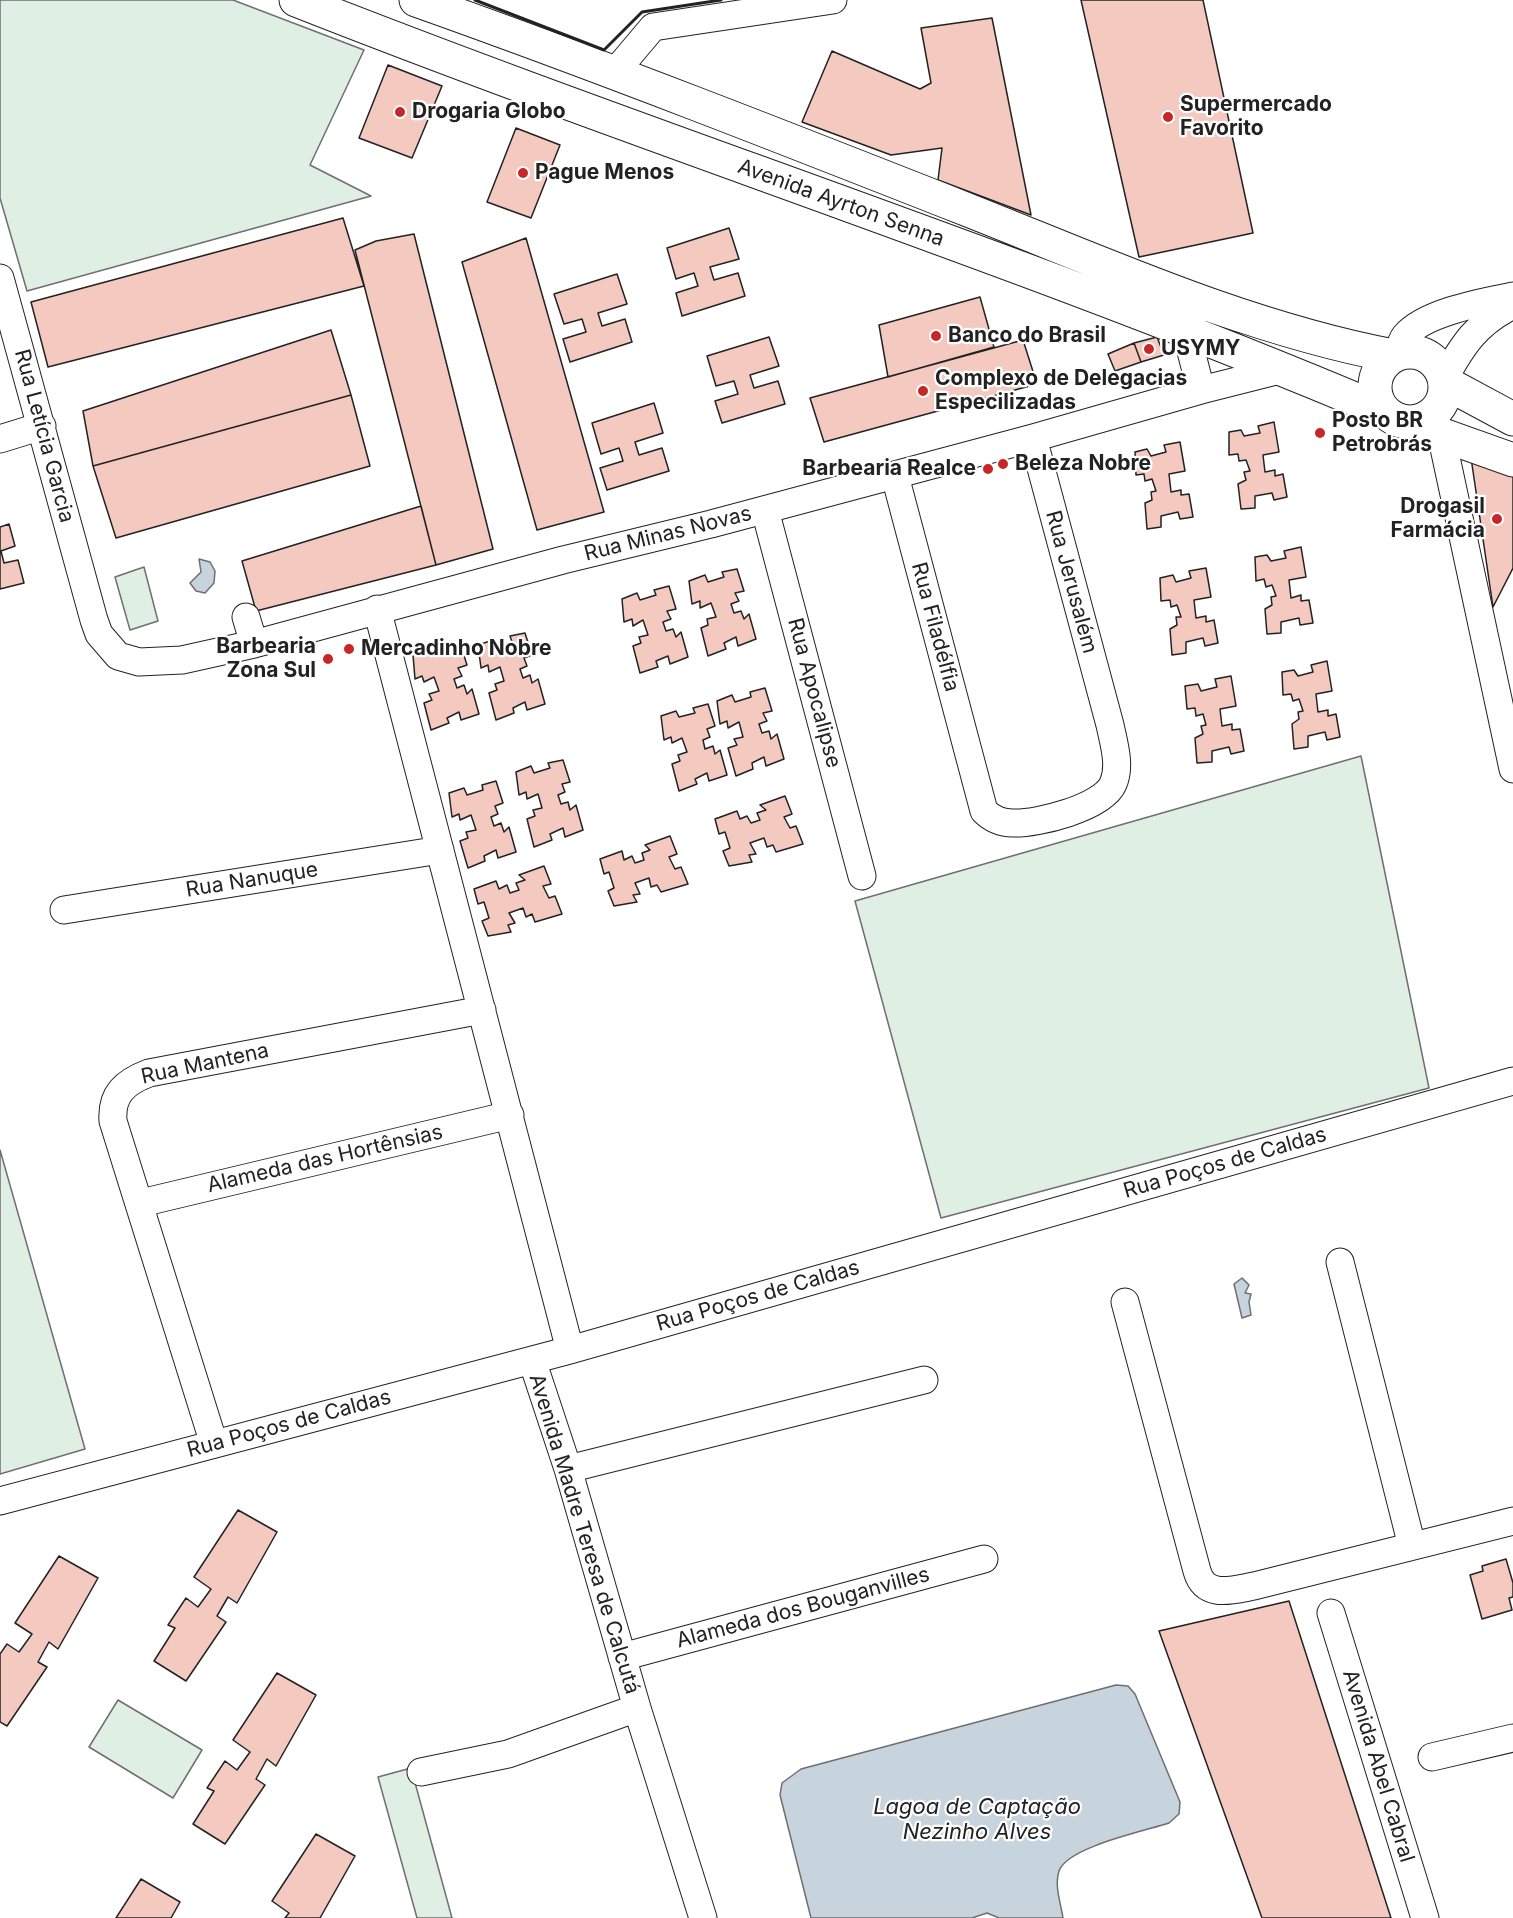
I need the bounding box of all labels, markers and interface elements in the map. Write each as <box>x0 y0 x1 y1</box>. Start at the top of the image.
place label: Supermercado Favorito <box>1180 92 1332 142</box>
place label: Drogaria Globo <box>412 99 566 125</box>
marker: Drogaria Globo <box>393 105 407 119</box>
marker: Supermercado Favorito <box>1161 110 1175 124</box>
street label: Avenida Ayrton Senna <box>734 154 948 252</box>
place label: Pague Menos <box>535 160 674 186</box>
marker: Pague Menos <box>516 166 530 180</box>
place label: Banco do Brasil <box>948 323 1106 349</box>
marker: Banco do Brasil <box>929 329 943 343</box>
place label: USYMY <box>1161 336 1240 362</box>
marker: USYMY <box>1142 342 1156 356</box>
street label: Rua Letícia Garcia <box>9 347 79 525</box>
place label: Complexo de Delegacias Especilizadas <box>935 366 1187 416</box>
marker: Complexo de Delegacias Especilizadas <box>916 384 930 398</box>
place label: Posto BR Petrobrás <box>1332 408 1432 458</box>
marker: Posto BR Petrobrás <box>1313 426 1327 440</box>
place label: Beleza Nobre <box>1015 451 1151 477</box>
place label: Barbearia Realce <box>802 456 976 482</box>
marker: Beleza Nobre <box>996 457 1010 471</box>
marker: Barbearia Realce <box>981 462 995 476</box>
place label: Drogasil Farmácia <box>1391 494 1485 544</box>
street label: Rua Minas Novas <box>582 501 754 567</box>
street label: Rua Jerusalém <box>1040 508 1102 656</box>
marker: Drogasil Farmácia <box>1490 512 1504 526</box>
street label: Rua Filadélfia <box>906 560 964 694</box>
street label: Rua Apocalipse <box>782 615 846 771</box>
place label: Barbearia Zona Sul <box>216 634 316 684</box>
place label: Mercadinho Nobre <box>361 636 551 662</box>
marker: Mercadinho Nobre <box>342 642 356 656</box>
marker: Barbearia Zona Sul <box>321 652 335 666</box>
street label: Rua Nanuque <box>184 857 320 903</box>
street label: Rua Mantena <box>139 1038 271 1090</box>
street label: Alameda das Hortênsias <box>205 1120 445 1198</box>
street label: Rua Poços de Caldas <box>1121 1122 1329 1204</box>
street label: Rua Poços de Caldas <box>654 1255 862 1337</box>
street label: Avenida Madre Teresa de Calcutá <box>523 1371 645 1697</box>
street label: Rua Poços de Caldas <box>184 1385 394 1463</box>
street label: Alameda dos Bouganvilles <box>674 1562 932 1654</box>
street label: Avenida Abel Cabral <box>1337 1667 1419 1865</box>
water label: Lagoa de Captação Nezinho Alves <box>873 1794 1081 1846</box>

